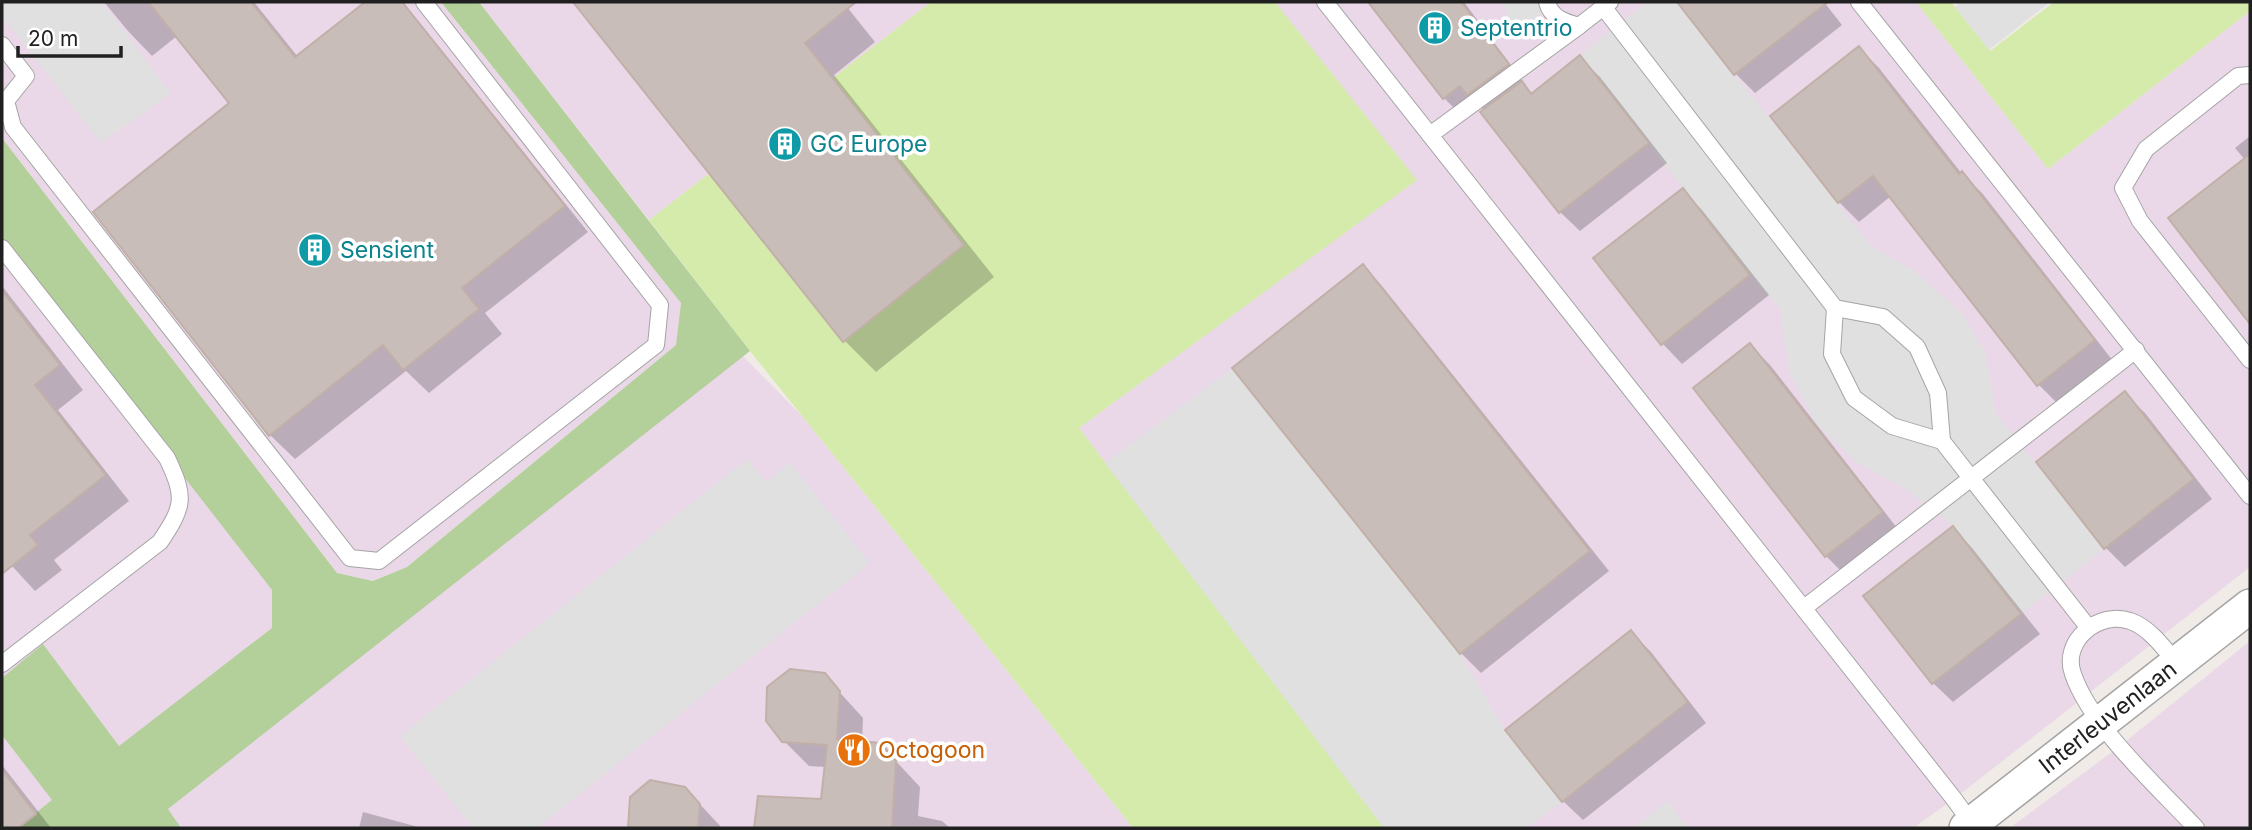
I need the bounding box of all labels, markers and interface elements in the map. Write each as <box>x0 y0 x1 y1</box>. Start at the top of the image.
building icon: Septentrio <box>1416 9 1454 47</box>
scale bar <box>18 14 121 58</box>
place label: Septentrio <box>1460 14 1572 42</box>
text: 20 m <box>28 26 78 51</box>
building icon: GC Europe <box>766 125 804 163</box>
place label: GC Europe <box>810 130 927 158</box>
building icon: Sensient <box>296 231 334 269</box>
place label: Sensient <box>340 236 434 264</box>
street label: Interleuvenlaan <box>2034 655 2182 779</box>
restaurant icon: Octogoon <box>835 731 873 769</box>
place label: Octogoon <box>878 736 985 764</box>

